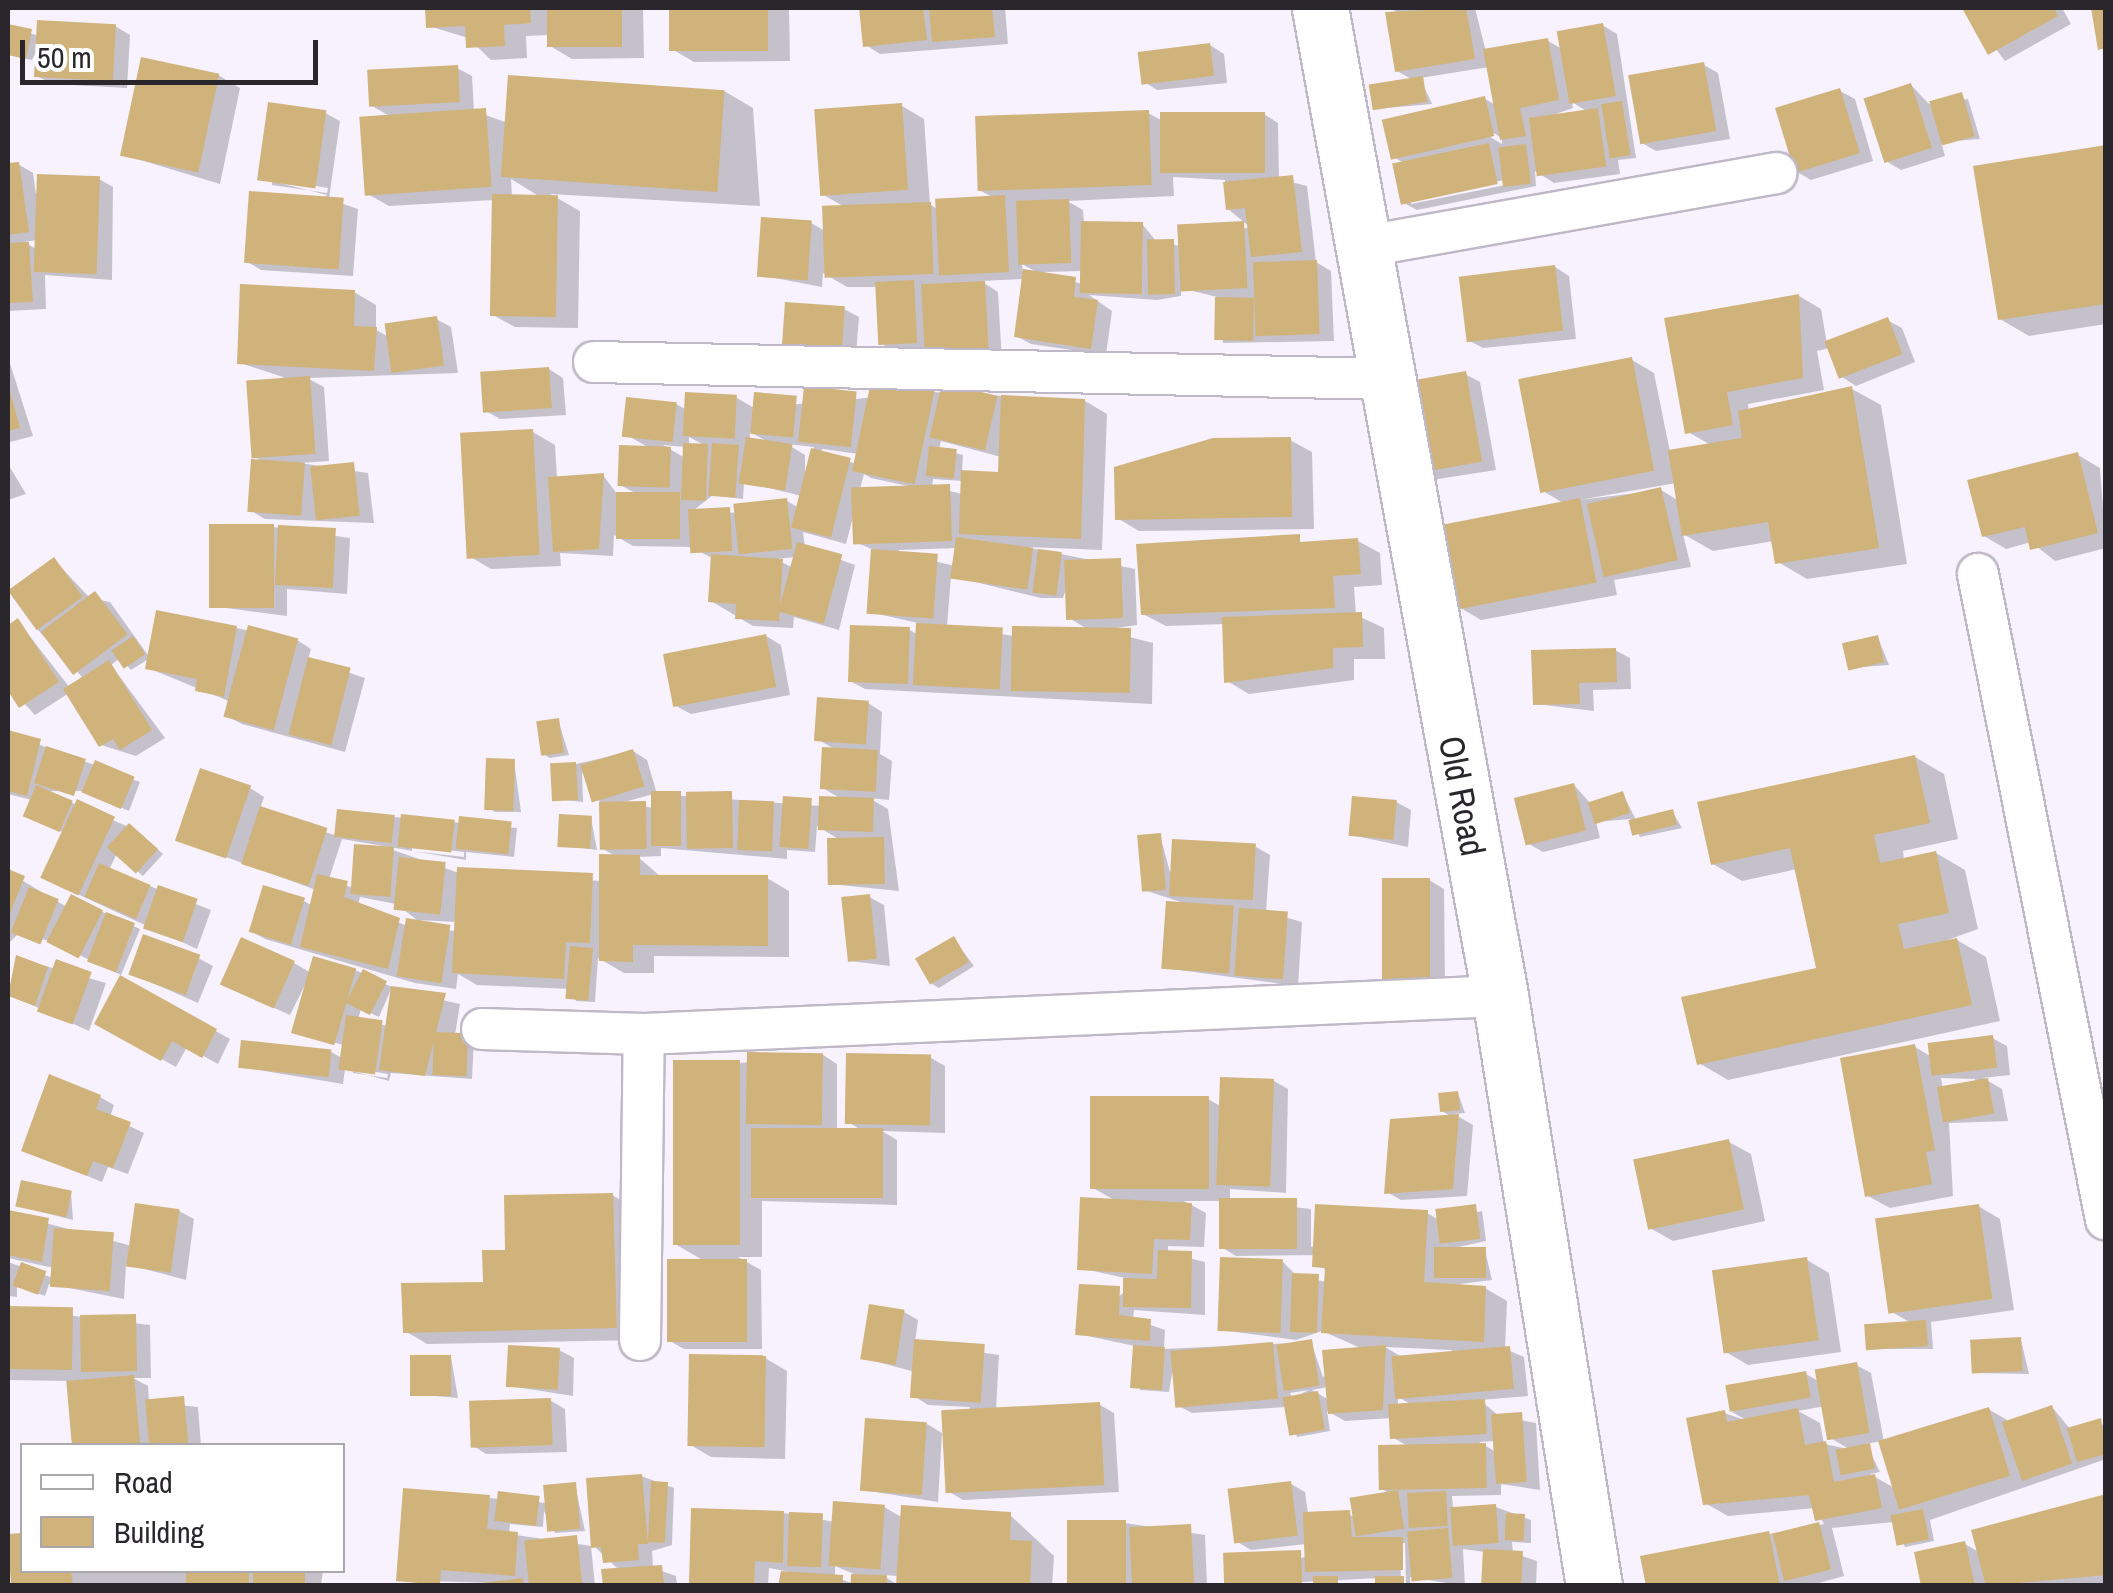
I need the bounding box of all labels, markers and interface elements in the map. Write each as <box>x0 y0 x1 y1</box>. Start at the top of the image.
scale bar <box>25 20 322 82</box>
text: 50 m <box>37 37 92 77</box>
street label: Old Road <box>1430 732 1494 860</box>
legend <box>20 1443 345 1573</box>
text: Road <box>114 1462 173 1502</box>
text: Building <box>114 1512 204 1552</box>

